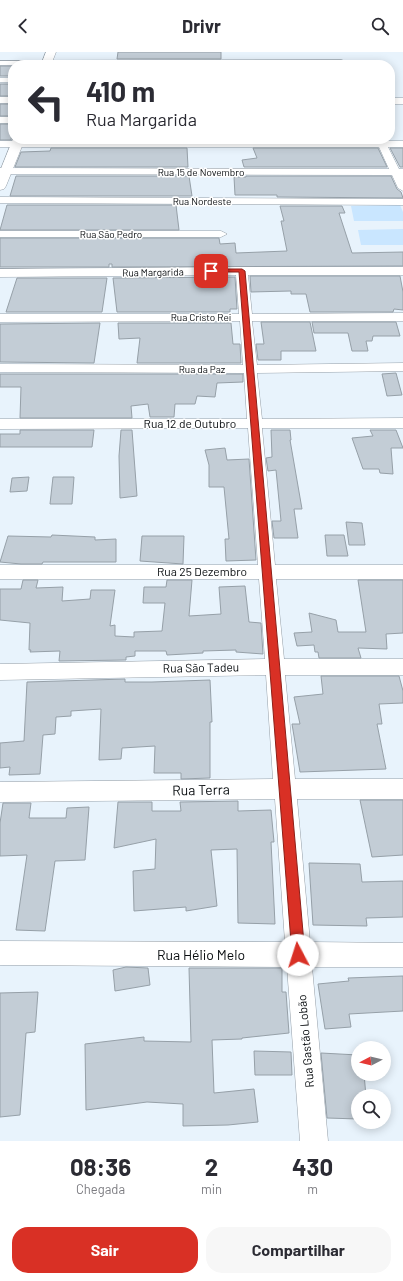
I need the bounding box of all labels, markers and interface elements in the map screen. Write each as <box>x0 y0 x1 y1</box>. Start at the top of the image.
icon: back <box>12 15 34 37</box>
text: Drivr <box>182 15 221 37</box>
icon: search <box>369 15 391 37</box>
text: 410 m <box>86 74 155 108</box>
icon: left <box>20 76 72 128</box>
text: Rua Margarida <box>86 108 197 130</box>
street label: Rua 15 de Novembro <box>158 166 244 178</box>
street label: Rua Nordeste <box>173 195 231 207</box>
street label: Rua São Pedro <box>80 228 142 240</box>
pin <box>194 254 228 288</box>
icon: arrive <box>200 260 222 282</box>
street label: Rua Margarida <box>122 265 184 279</box>
street label: Rua Cristo Rei <box>171 311 231 323</box>
street label: Rua da Paz <box>179 363 226 375</box>
street label: Rua 12 de Outubro <box>144 416 236 430</box>
street label: Rua 25 Dezembro <box>157 564 247 578</box>
street label: Rua São Tadeu <box>163 659 239 675</box>
street label: Rua Terra <box>172 780 230 799</box>
position arrow <box>277 934 319 976</box>
street label: Rua Hélio Melo <box>157 946 245 963</box>
street label: Rua Gastão Lobão <box>294 994 316 1088</box>
north arrow <box>351 1041 391 1081</box>
map controls <box>351 1041 391 1129</box>
button: search <box>351 1089 391 1129</box>
text: 08:36 <box>70 1152 131 1181</box>
text: 2 <box>205 1152 218 1181</box>
text: 430 <box>292 1152 333 1181</box>
text: Chegada <box>76 1181 125 1197</box>
text: min <box>201 1181 222 1197</box>
text: m <box>307 1181 318 1197</box>
button: Sair <box>12 1227 198 1273</box>
button: Compartilhar <box>206 1227 391 1273</box>

